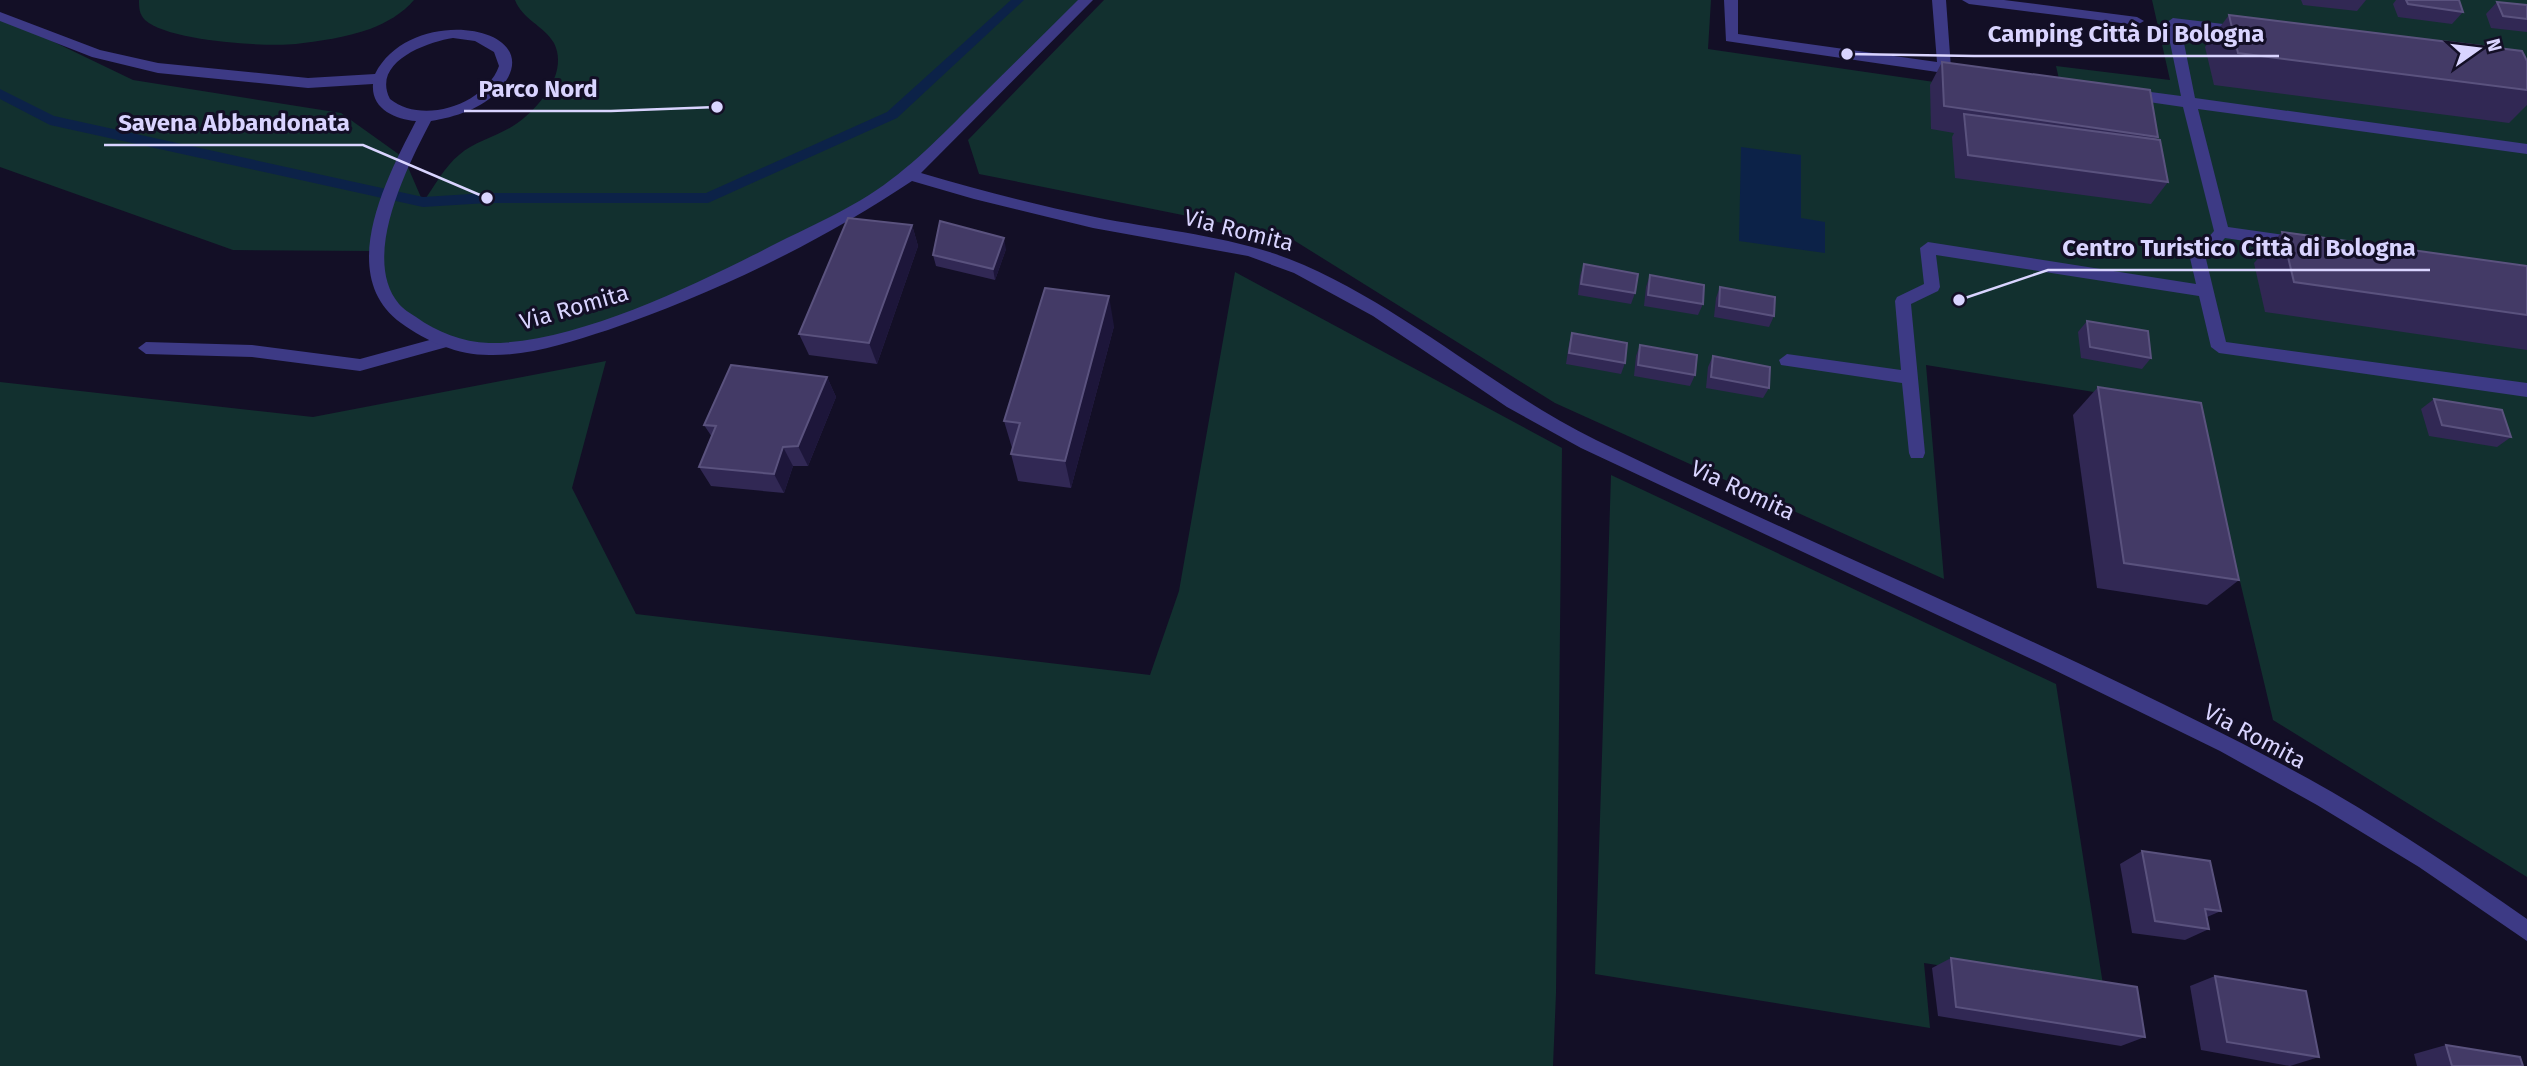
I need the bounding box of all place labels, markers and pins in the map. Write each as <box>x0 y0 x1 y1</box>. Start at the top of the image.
callout: Camping Città Di Bologna <box>1974 11 2279 56</box>
callout: Parco Nord <box>464 66 611 111</box>
callout: Savena Abbandonata <box>104 100 363 145</box>
callout: Centro Turistico Città di Bologna <box>2048 225 2430 270</box>

